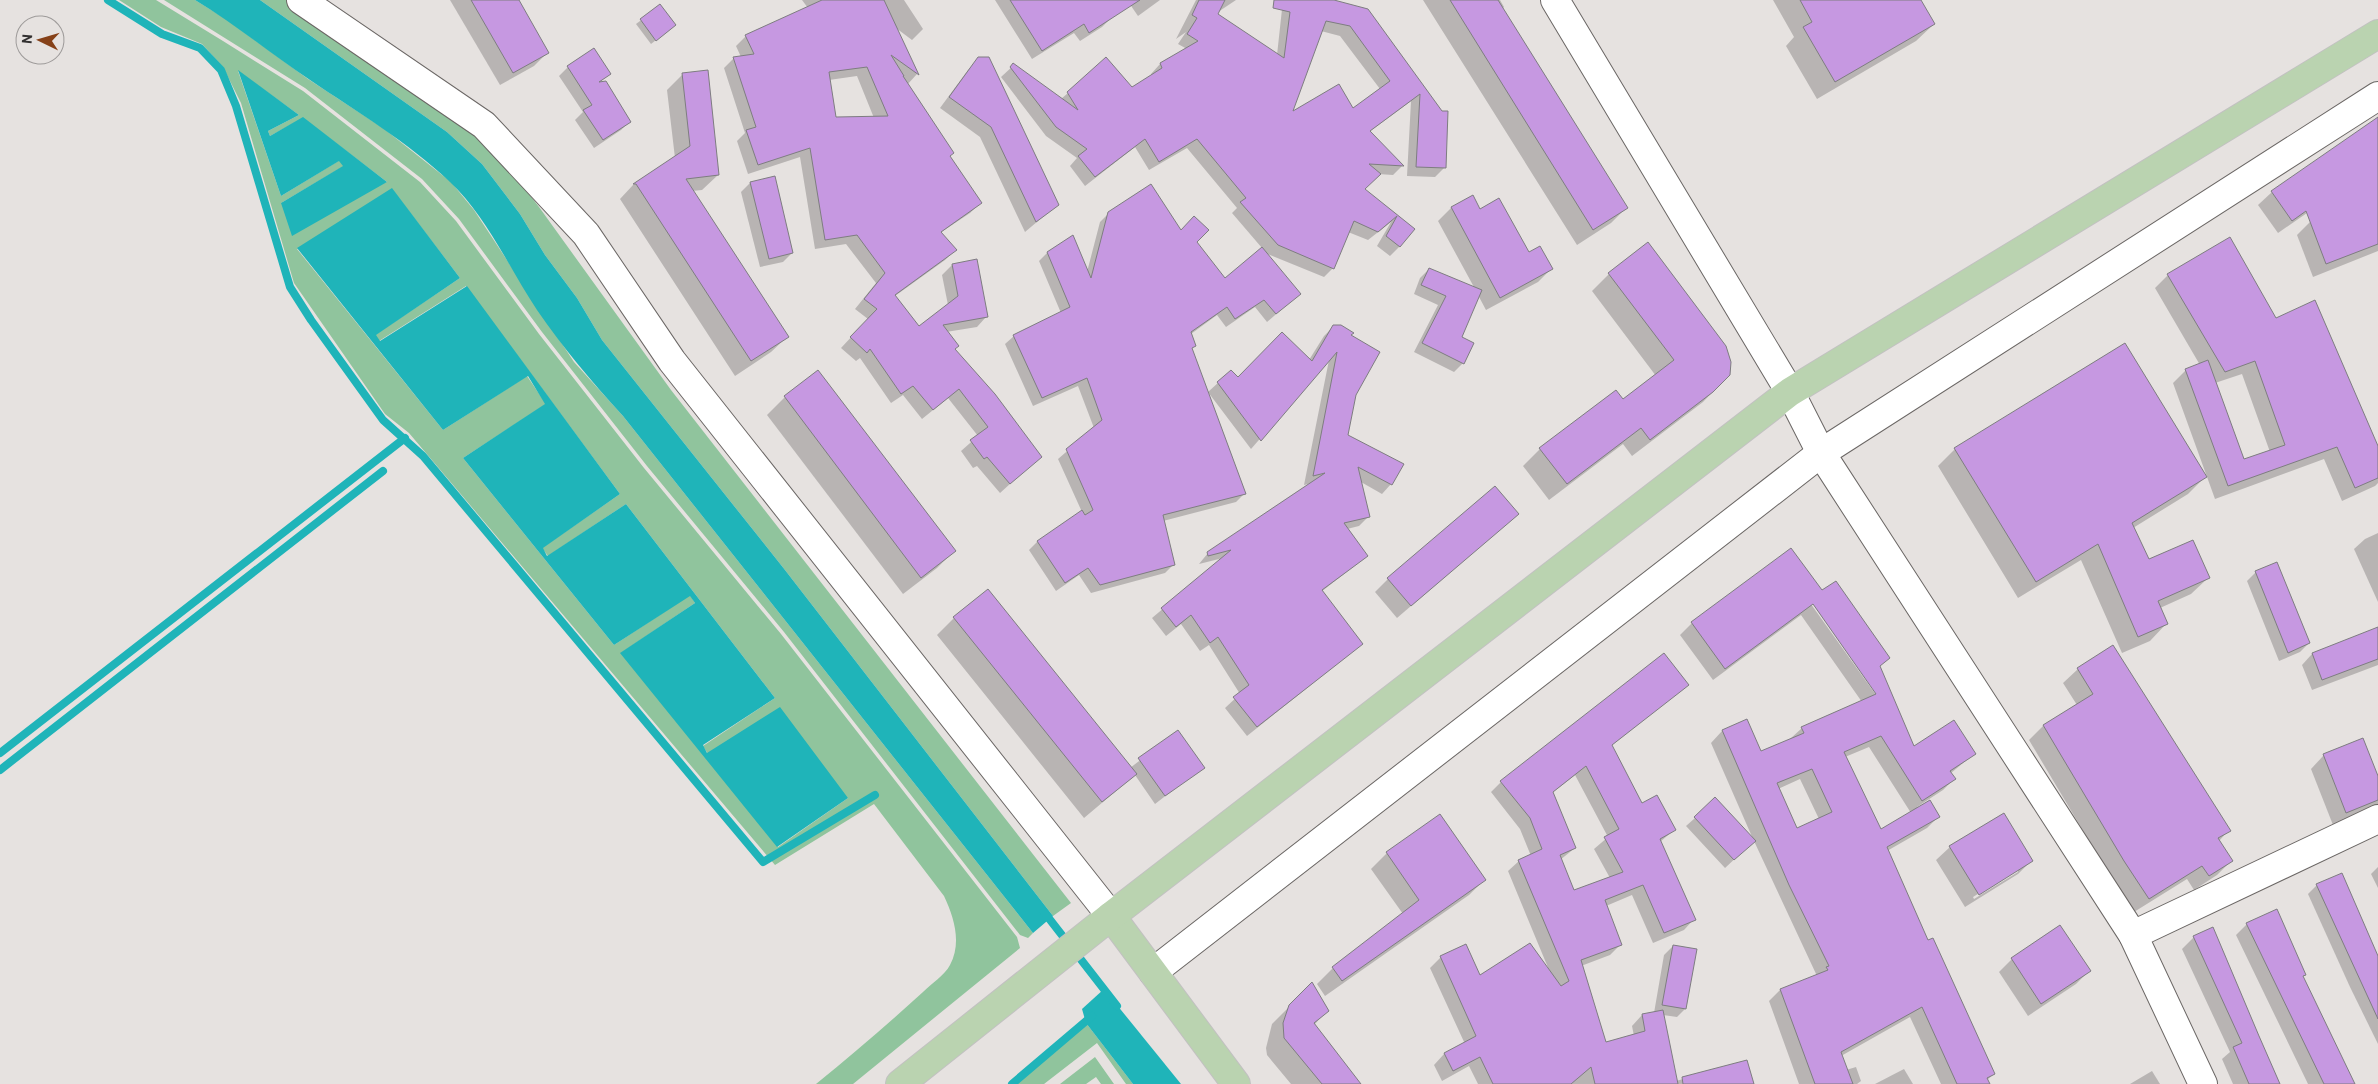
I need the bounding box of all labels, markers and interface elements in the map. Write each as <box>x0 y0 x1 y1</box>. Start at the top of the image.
north arrow <box>15 15 65 65</box>
text: N <box>18 33 35 44</box>

